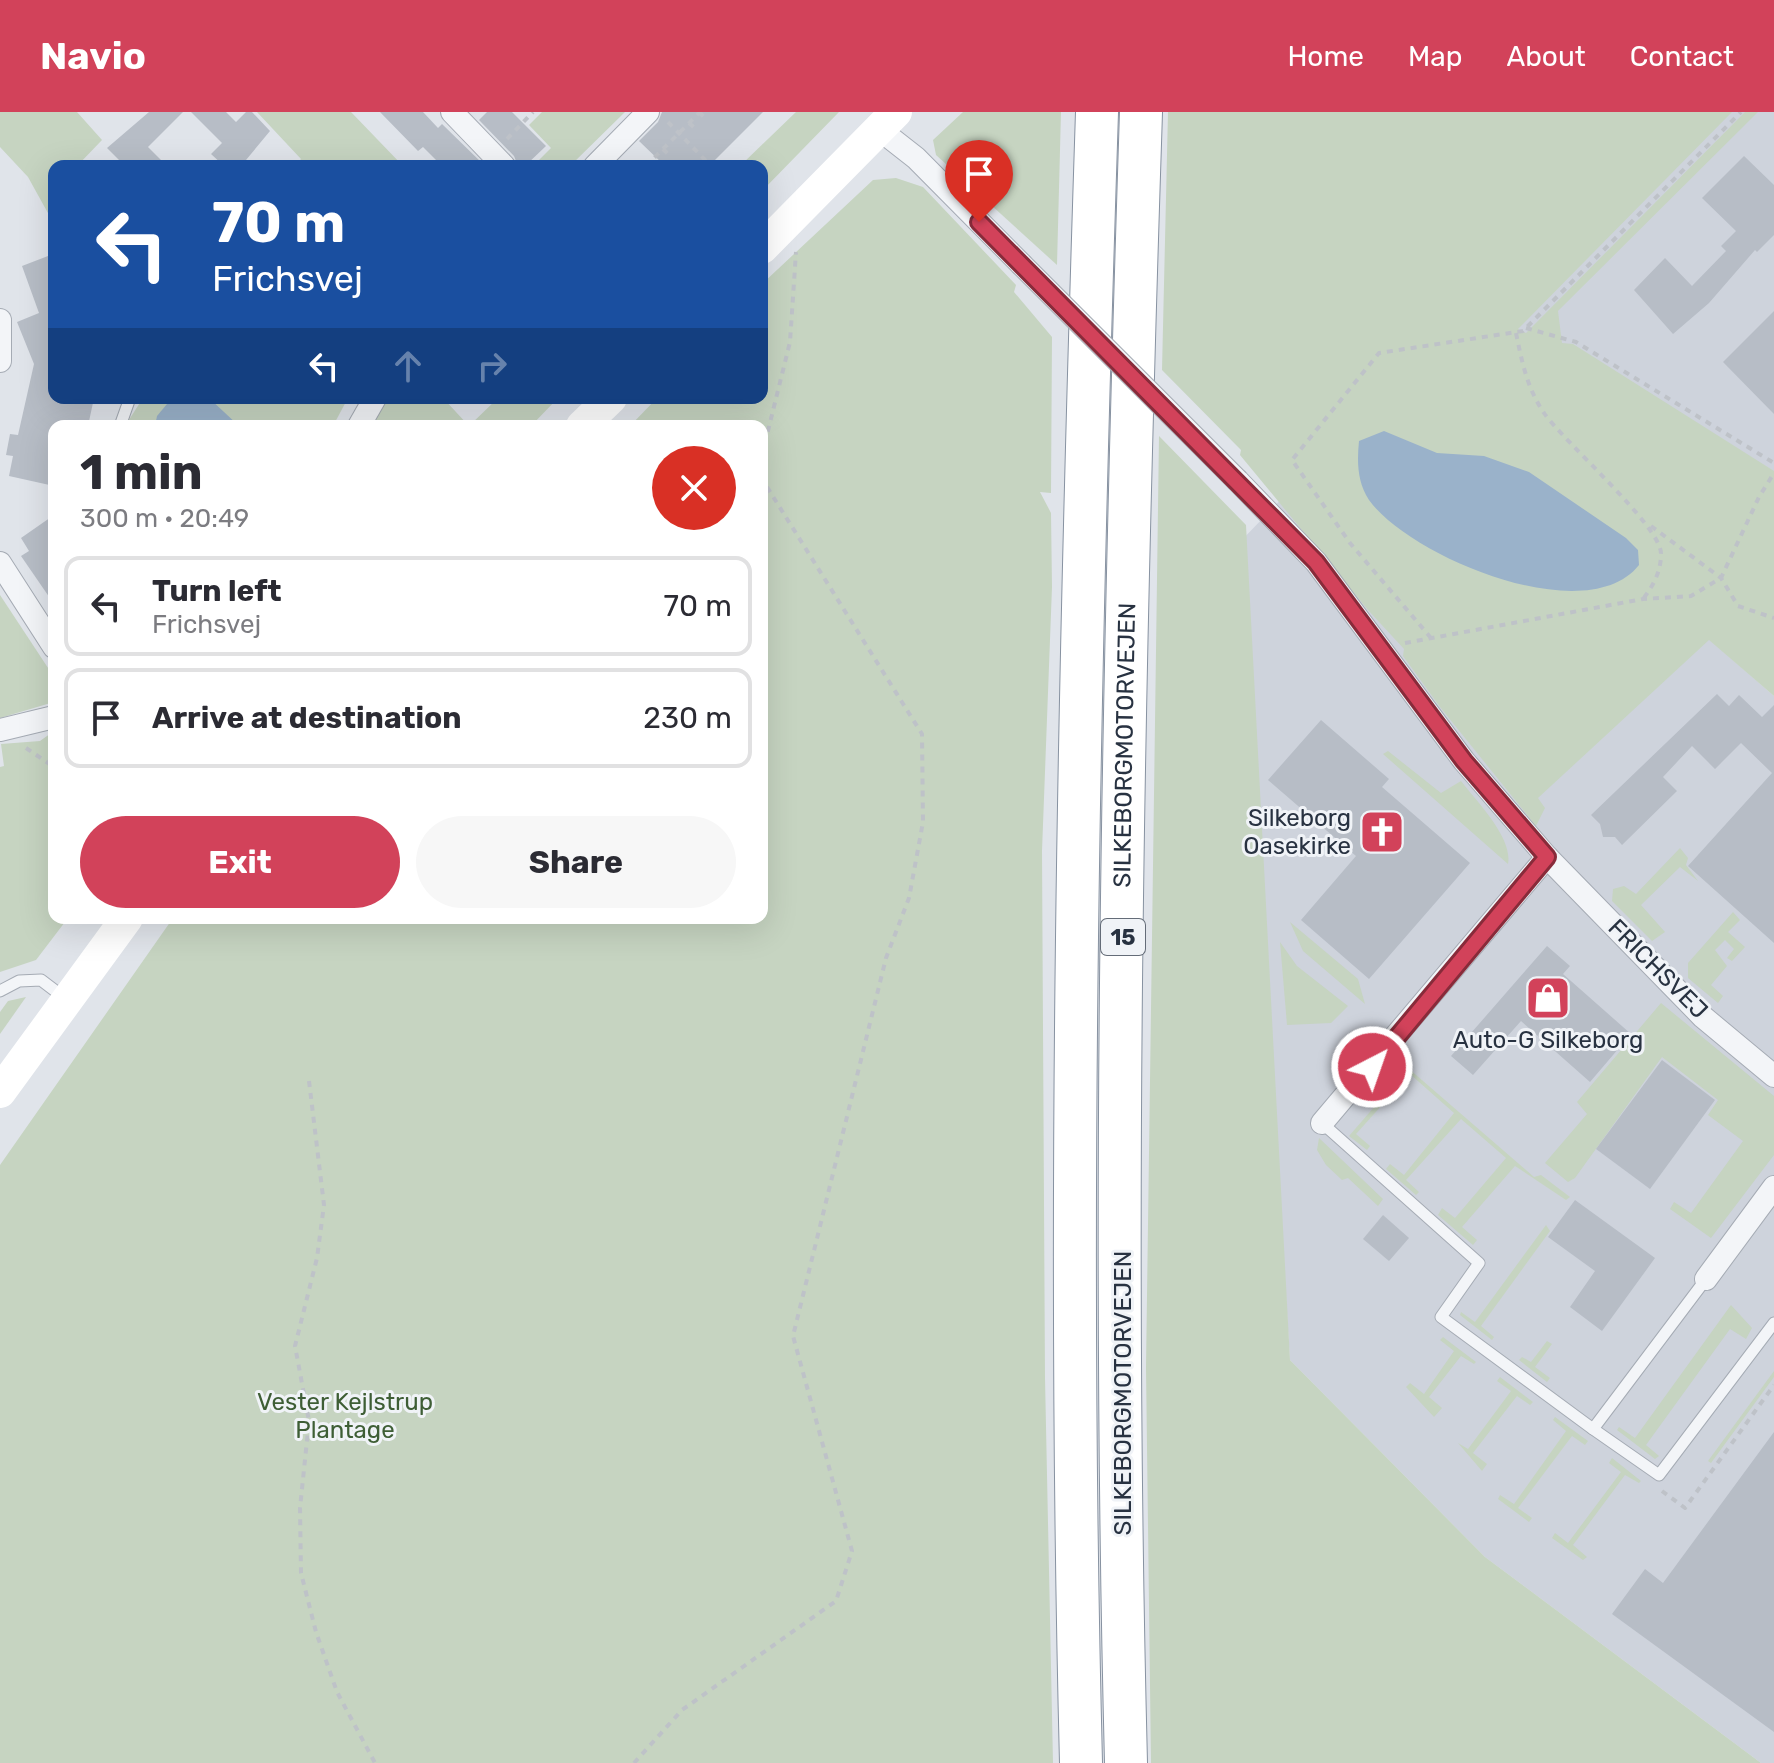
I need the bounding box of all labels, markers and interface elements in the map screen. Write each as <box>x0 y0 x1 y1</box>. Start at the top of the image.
text: Navio <box>40 33 146 79</box>
text: Home <box>1287 40 1364 73</box>
text: Map <box>1408 40 1462 73</box>
text: About <box>1506 40 1586 73</box>
text: Contact <box>1630 40 1734 73</box>
pin <box>945 140 1013 222</box>
icon: arrive <box>957 152 1001 196</box>
text: 70 m <box>212 190 345 256</box>
icon: left <box>80 192 184 296</box>
text: Frichsvej <box>212 257 363 300</box>
icon: left <box>302 344 346 388</box>
icon: ahead <box>386 344 430 388</box>
icon: right <box>470 344 514 388</box>
text: 1 min <box>80 444 203 501</box>
button: close <box>652 446 736 530</box>
text: 300 m · 20:49 <box>80 503 249 534</box>
text: Turn left <box>152 573 282 609</box>
icon: left <box>84 584 128 628</box>
text: 70 m <box>664 588 732 624</box>
street label: SILKEBORGMOTORVEJEN <box>1108 602 1141 888</box>
text: Frichsvej <box>152 609 261 640</box>
icon: arrive <box>84 696 128 740</box>
text: Arrive at destination <box>152 700 462 736</box>
text: 230 m <box>643 700 732 736</box>
place label: Silkeborg Oasekirke <box>1243 804 1351 860</box>
church icon: Silkeborg Oasekirke <box>1358 808 1406 856</box>
button: Exit <box>80 816 400 908</box>
button: Share <box>416 816 736 908</box>
street label: FRICHSVEJ <box>1602 913 1714 1025</box>
road number: 15 <box>1101 919 1145 955</box>
shop icon: Auto-G Silkeborg <box>1524 974 1572 1022</box>
position arrow <box>1330 1025 1414 1109</box>
place label: Auto-G Silkeborg <box>1453 1026 1643 1054</box>
street label: SILKEBORGMOTORVEJEN <box>1109 1251 1137 1535</box>
park label: Vester Kejlstrup Plantage <box>257 1388 433 1444</box>

